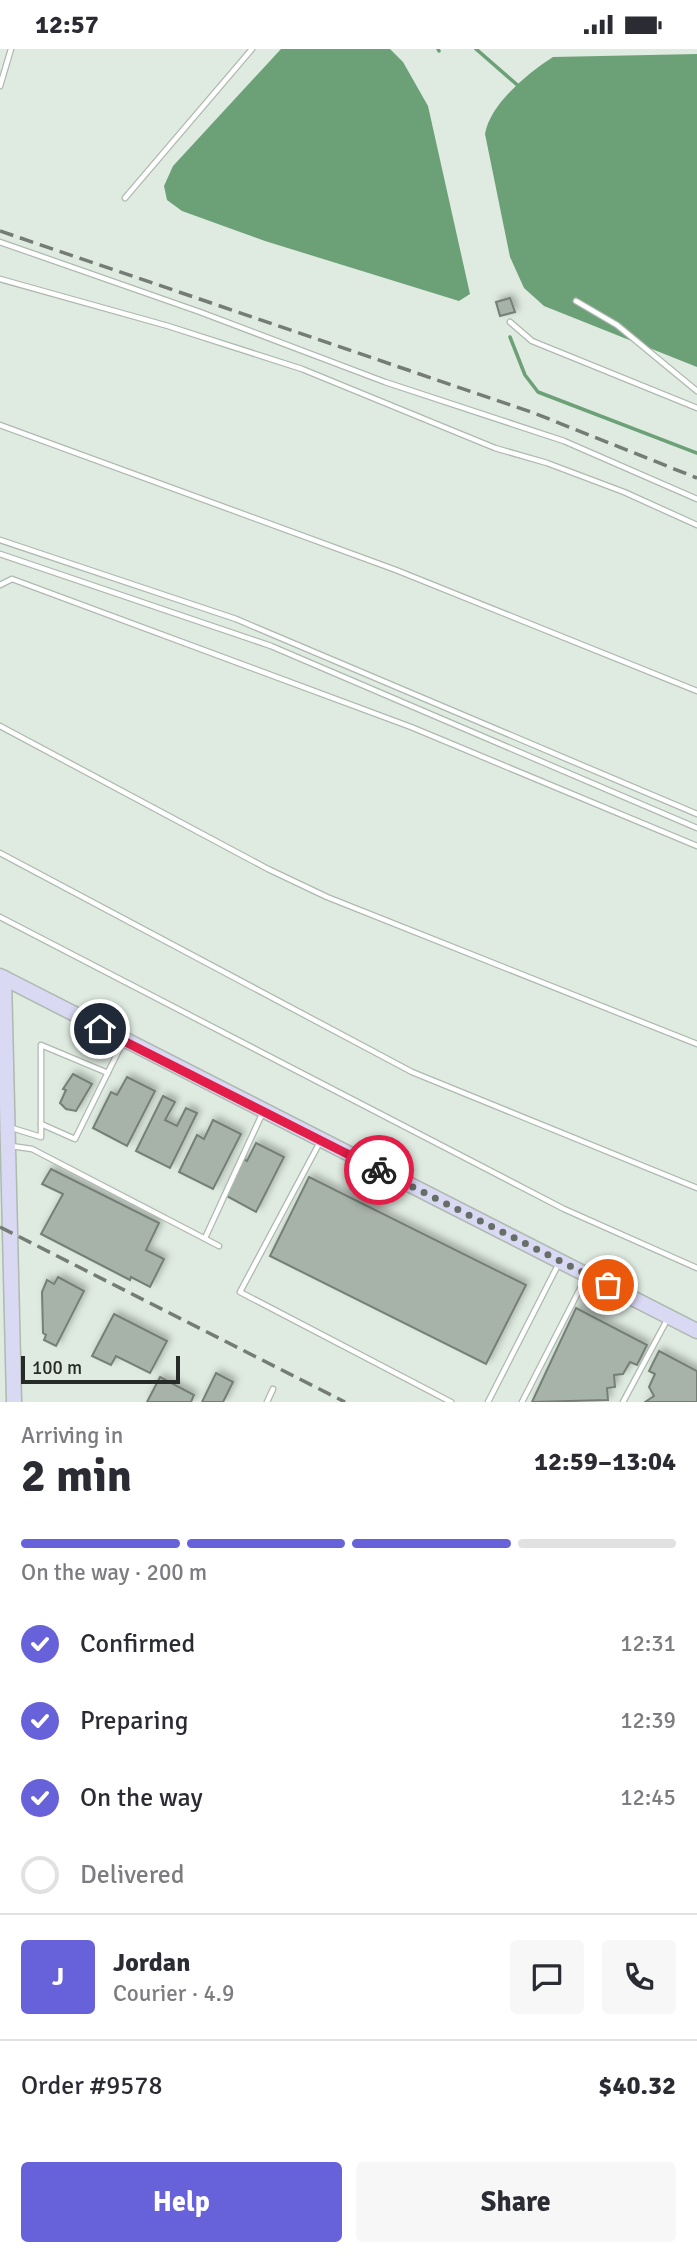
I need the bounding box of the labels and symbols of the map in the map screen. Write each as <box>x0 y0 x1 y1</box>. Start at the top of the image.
pin <box>70 999 130 1059</box>
courier <box>344 1135 414 1205</box>
pin <box>578 1255 638 1315</box>
scale bar <box>21 1353 180 1385</box>

